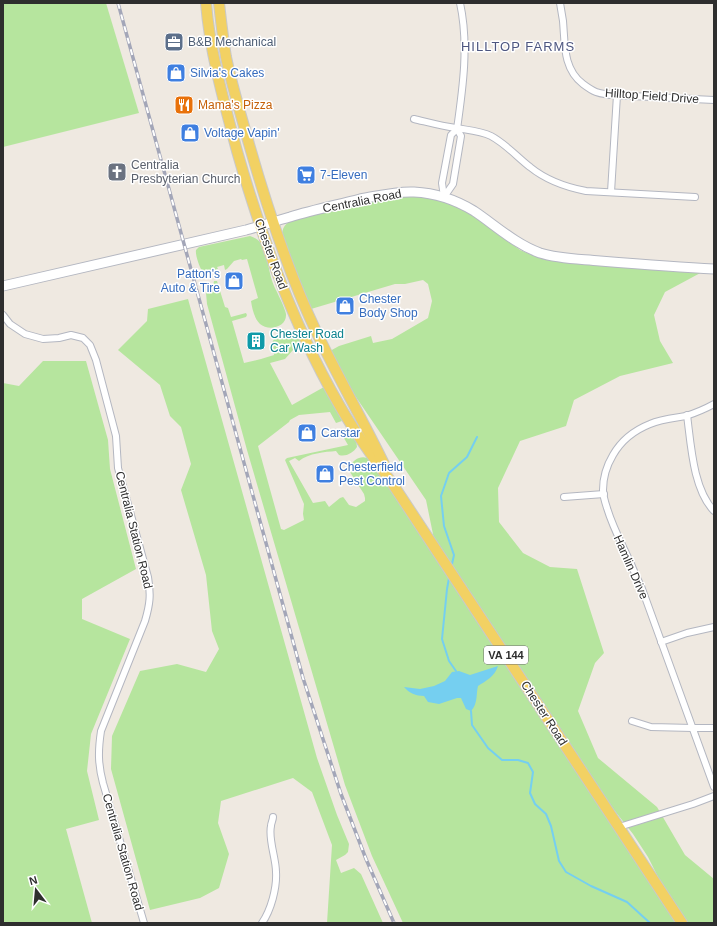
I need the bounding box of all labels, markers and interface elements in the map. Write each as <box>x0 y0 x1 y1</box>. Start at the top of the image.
office icon: B&B Mechanical <box>163 31 185 53</box>
place label: B&B Mechanical <box>188 35 276 49</box>
district label: HILLTOP FARMS <box>461 39 575 54</box>
shop icon: Silvia's Cakes <box>165 62 187 84</box>
place label: Silvia's Cakes <box>190 66 264 80</box>
street label: Hilltop Field Drive <box>605 86 700 106</box>
restaurant icon: Mama's Pizza <box>173 94 195 116</box>
place label: Mama's Pizza <box>198 98 273 112</box>
shop icon: Voltage Vapin' <box>179 122 201 144</box>
place label: Voltage Vapin' <box>204 126 279 140</box>
place label: Centralia Presbyterian Church <box>131 158 240 186</box>
church icon: Centralia Presbyterian Church <box>106 161 128 183</box>
supermarket icon: 7-Eleven <box>295 164 317 186</box>
place label: 7-Eleven <box>320 168 367 182</box>
street label: Centralia Road <box>321 186 403 216</box>
street label: Chester Road <box>252 217 290 291</box>
place label: Patton's Auto & Tire <box>161 267 220 295</box>
shop icon: Patton's Auto & Tire <box>223 270 245 292</box>
place label: Chester Body Shop <box>359 292 418 320</box>
shop icon: Chester Body Shop <box>334 295 356 317</box>
place label: Chester Road Car Wash <box>270 327 344 355</box>
building icon: Chester Road Car Wash <box>245 330 267 352</box>
shop icon: Carstar <box>296 422 318 444</box>
place label: Carstar <box>321 426 360 440</box>
place label: Chesterfield Pest Control <box>339 460 405 488</box>
shop icon: Chesterfield Pest Control <box>314 463 336 485</box>
street label: Centralia Station Road <box>113 470 155 590</box>
street label: Hamlin Drive <box>611 533 651 602</box>
road number: VA 144 <box>484 646 528 664</box>
street label: Chester Road <box>518 678 570 748</box>
street label: Centralia Station Road <box>100 792 146 912</box>
north arrow <box>16 870 56 910</box>
text: N <box>28 874 39 887</box>

